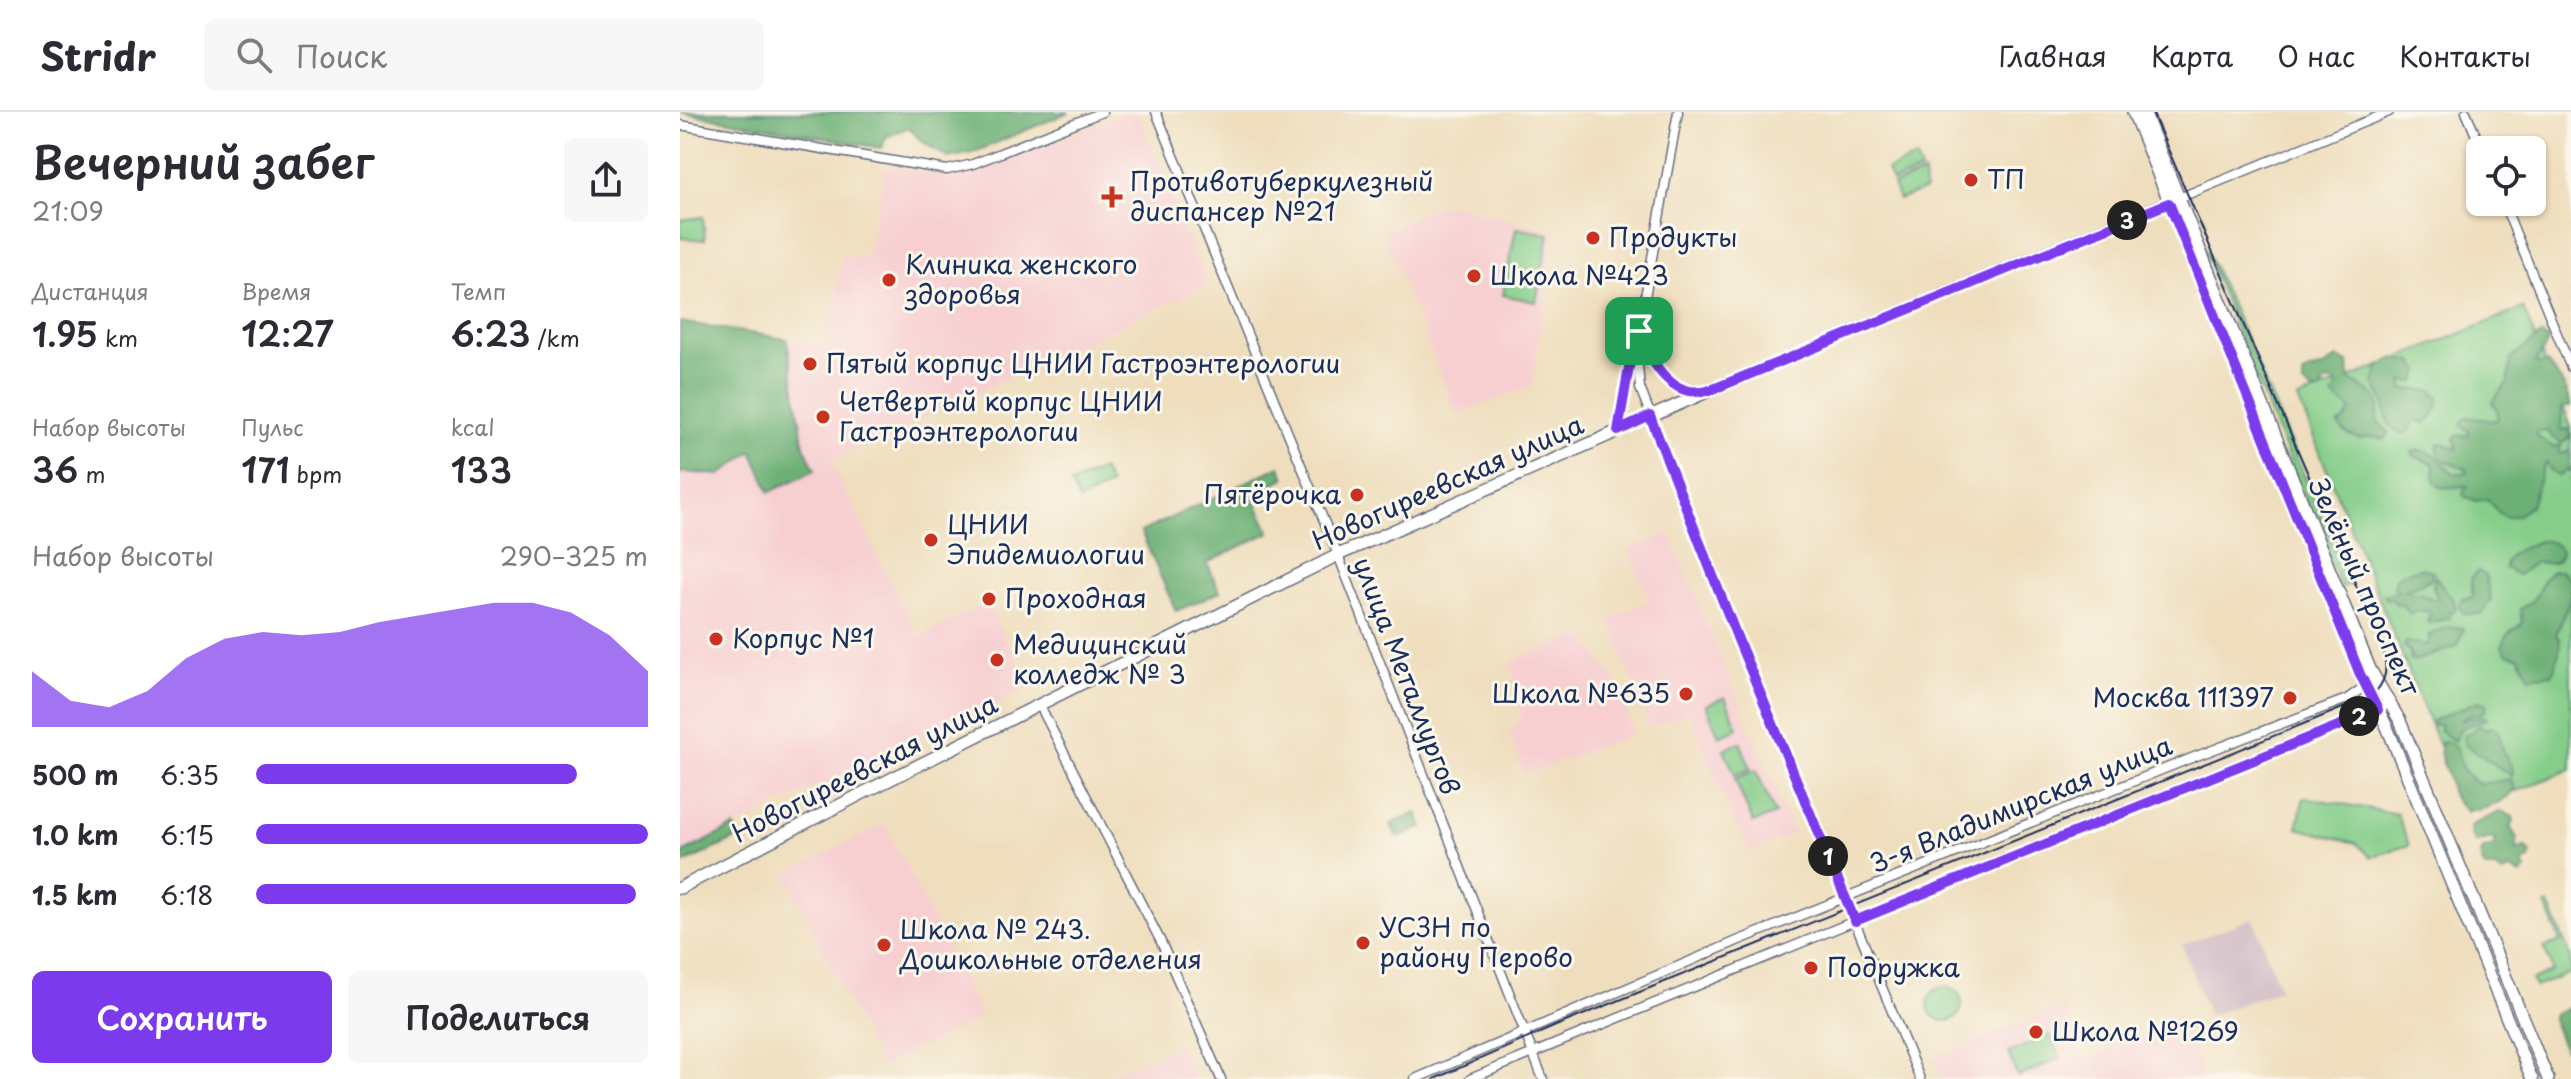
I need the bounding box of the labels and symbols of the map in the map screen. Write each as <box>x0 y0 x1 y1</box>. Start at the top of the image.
place label: ТП <box>1987 159 2025 198</box>
place label: Противотуберкулезный диспансер №21 <box>1130 161 1434 230</box>
marker: ТП <box>1962 171 1980 189</box>
marker: Противотуберкулезный диспансер №21 <box>1101 186 1123 208</box>
pin: 3 <box>2107 200 2147 240</box>
place label: Продукты <box>1609 217 1737 256</box>
marker: Продукты <box>1584 229 1602 247</box>
place label: Клиника женского здоровья <box>904 244 1137 313</box>
place label: Школа №423 <box>1490 255 1669 294</box>
marker: Школа №423 <box>1465 267 1483 285</box>
marker: Клиника женского здоровья <box>880 271 898 289</box>
pin <box>1605 297 1673 365</box>
place label: Пятый корпус ЦНИИ Гастроэнтерологии <box>826 343 1340 382</box>
marker: Пятый корпус ЦНИИ Гастроэнтерологии <box>801 355 819 373</box>
place label: Четвертый корпус ЦНИИ Гастроэнтерологии <box>839 381 1163 450</box>
street label: Новогиреевская улица <box>1305 404 1590 559</box>
marker: Четвертый корпус ЦНИИ Гастроэнтерологии <box>814 408 832 426</box>
street label: Зелёный проспект <box>2300 471 2431 702</box>
place label: Пятёрочка <box>1203 474 1342 513</box>
marker: Пятёрочка <box>1348 486 1366 504</box>
place label: ЦНИИ Эпидемиологии <box>947 504 1145 573</box>
marker: ЦНИИ Эпидемиологии <box>922 531 940 549</box>
street label: улица Металлургов <box>1344 551 1471 800</box>
place label: Проходная <box>1005 578 1147 617</box>
marker: Проходная <box>980 590 998 608</box>
place label: Корпус №1 <box>732 618 874 657</box>
place label: Медицинский колледж № 3 <box>1013 624 1187 693</box>
marker: Корпус №1 <box>707 630 725 648</box>
marker: Медицинский колледж № 3 <box>988 651 1006 669</box>
place label: Школа №635 <box>1492 673 1670 712</box>
place label: Москва 111397 <box>2092 677 2274 716</box>
street label: Новогиреевская улица <box>725 683 1004 852</box>
marker: Школа №635 <box>1677 685 1695 703</box>
marker: Москва 111397 <box>2281 689 2299 707</box>
pin: 2 <box>2339 696 2379 736</box>
street label: 3-я Владимирская улица <box>1863 725 2178 882</box>
pin: 1 <box>1808 836 1848 876</box>
place label: УСЗН по району Перово <box>1379 907 1573 976</box>
place label: Школа № 243. Дошкольные отделения <box>899 909 1202 978</box>
marker: УСЗН по району Перово <box>1354 934 1372 952</box>
marker: Школа № 243. Дошкольные отделения <box>875 936 893 954</box>
place label: Подружка <box>1827 947 1961 986</box>
marker: Подружка <box>1802 959 1820 977</box>
place label: Школа №1269 <box>2052 1011 2239 1050</box>
marker: Школа №1269 <box>2027 1023 2045 1041</box>

